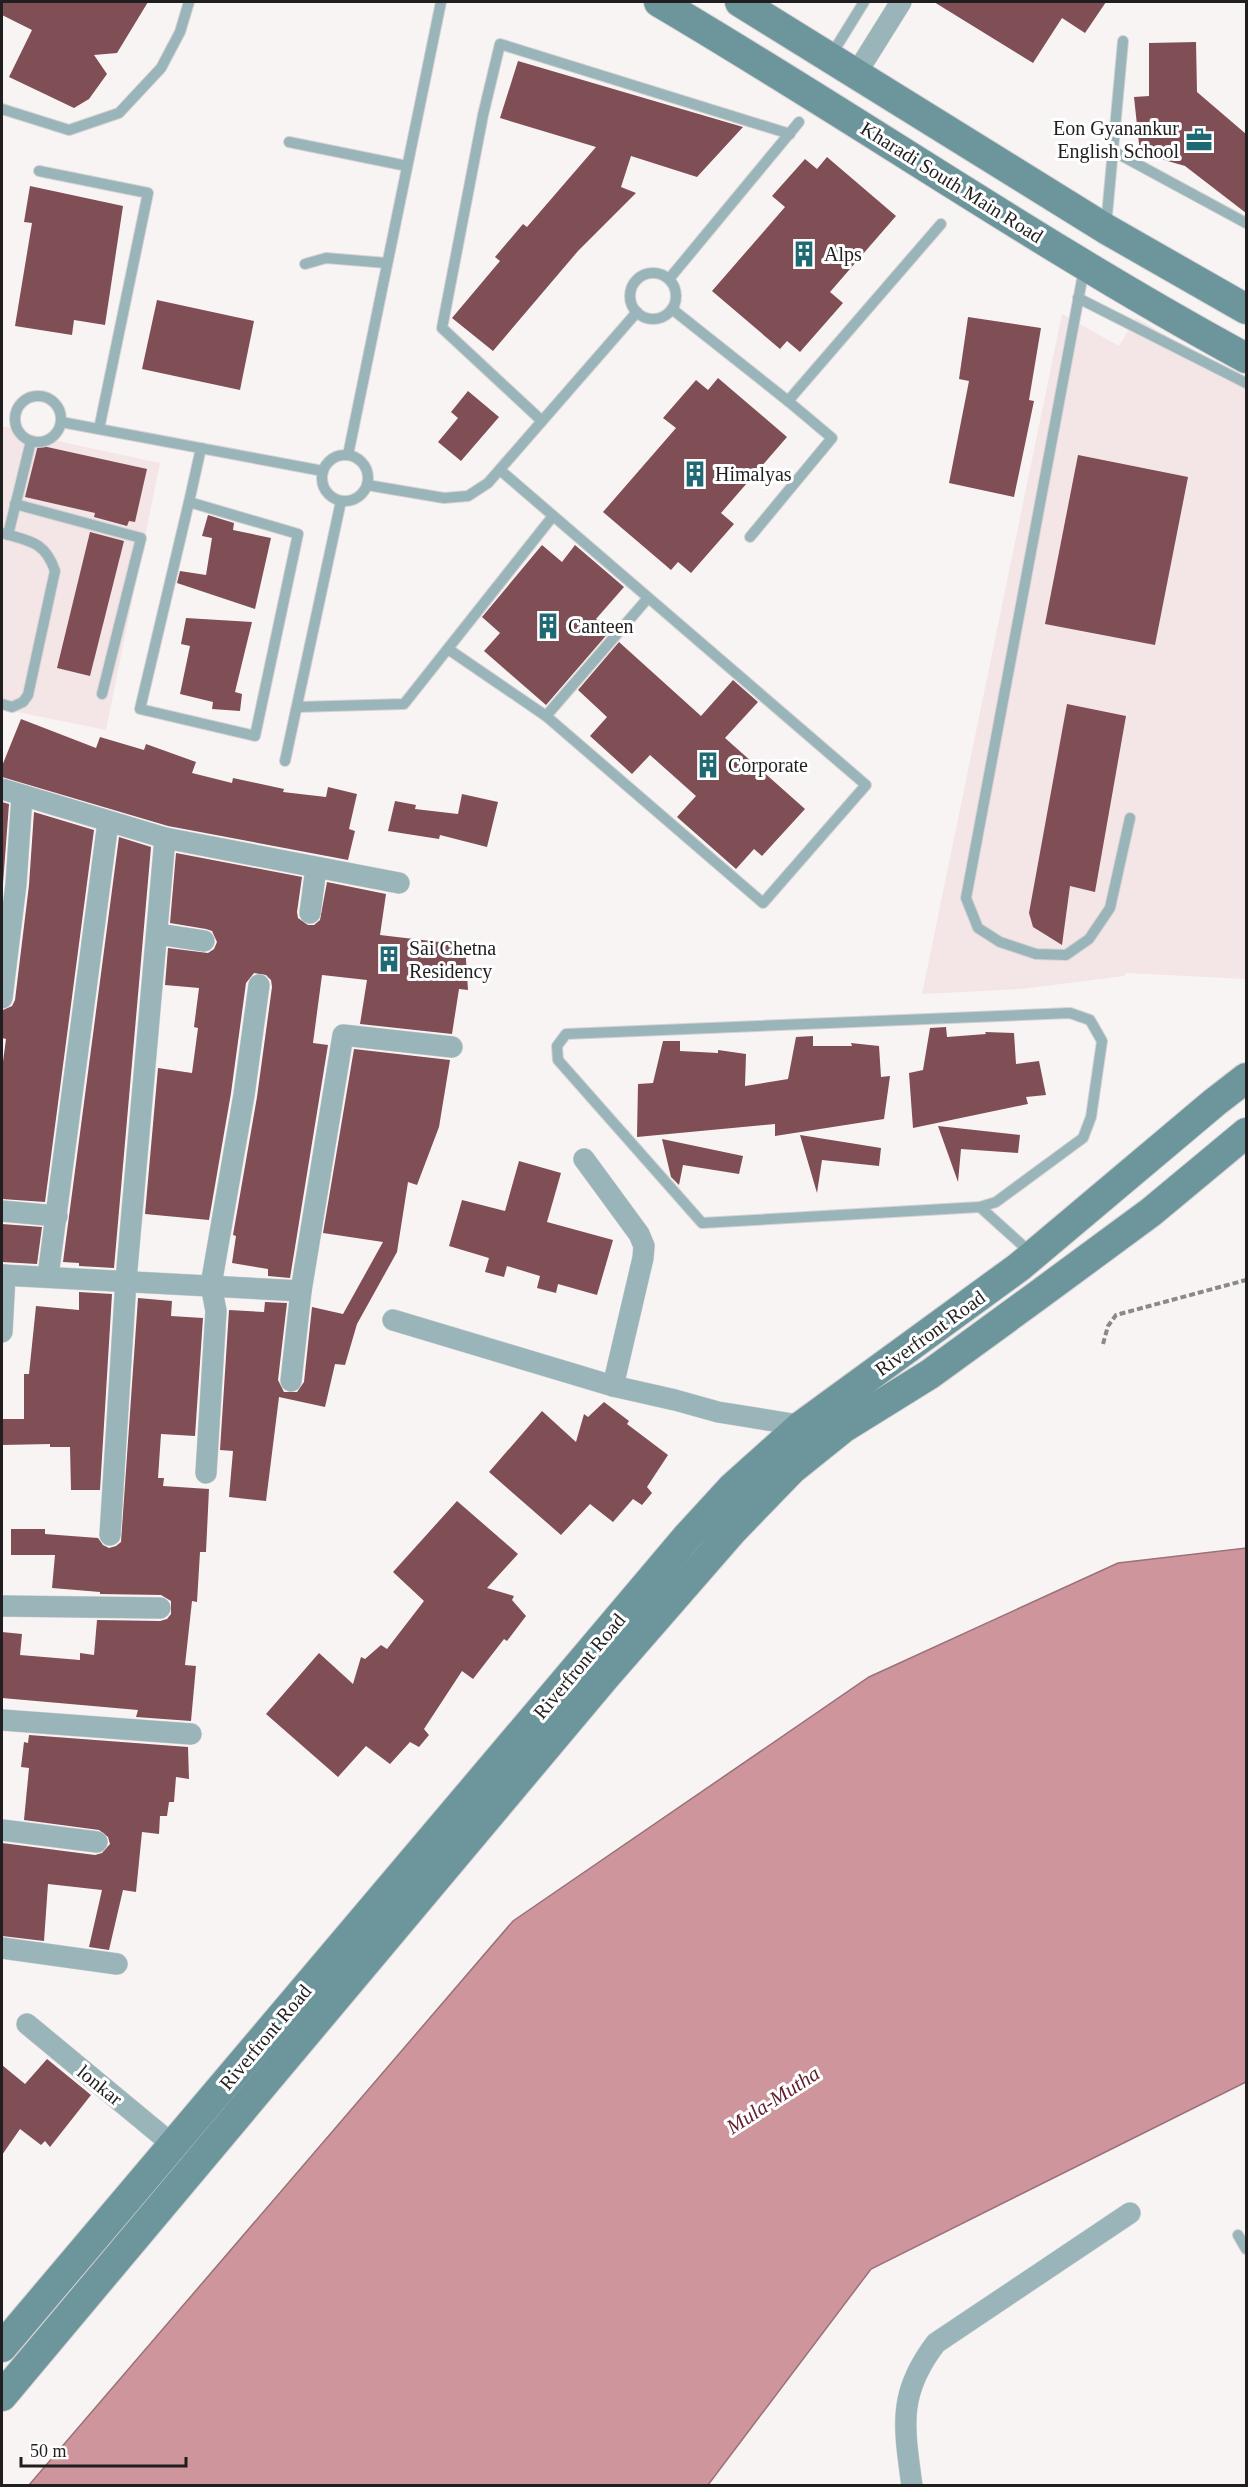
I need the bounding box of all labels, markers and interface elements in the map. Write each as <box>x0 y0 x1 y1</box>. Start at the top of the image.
street label: Kharadi South Main Road <box>857 117 1047 247</box>
place label: Eon Gyanankur English School <box>1053 117 1179 163</box>
office icon: Eon Gyanankur English School <box>1184 125 1214 155</box>
building icon: Alps <box>789 239 819 269</box>
place label: Alps <box>824 243 862 266</box>
building icon: Himalyas <box>680 459 710 489</box>
place label: Himalyas <box>715 463 792 486</box>
building icon: Canteen <box>533 611 563 641</box>
place label: Canteen <box>568 615 634 637</box>
building icon: Corporate <box>693 750 723 780</box>
place label: Corporate <box>728 754 808 777</box>
place label: Sai Chetna Residency <box>409 937 496 983</box>
building icon: Sai Chetna Residency <box>374 944 404 974</box>
street label: Riverfront Road <box>871 1286 989 1380</box>
street label: Riverfront Road <box>529 1609 629 1723</box>
street label: Riverfront Road <box>215 1980 315 2094</box>
street label: lonkar <box>73 2060 127 2110</box>
water label: Mula-Mutha <box>721 2061 824 2140</box>
scale bar <box>21 2430 186 2468</box>
text: 50 m <box>30 2441 67 2461</box>

